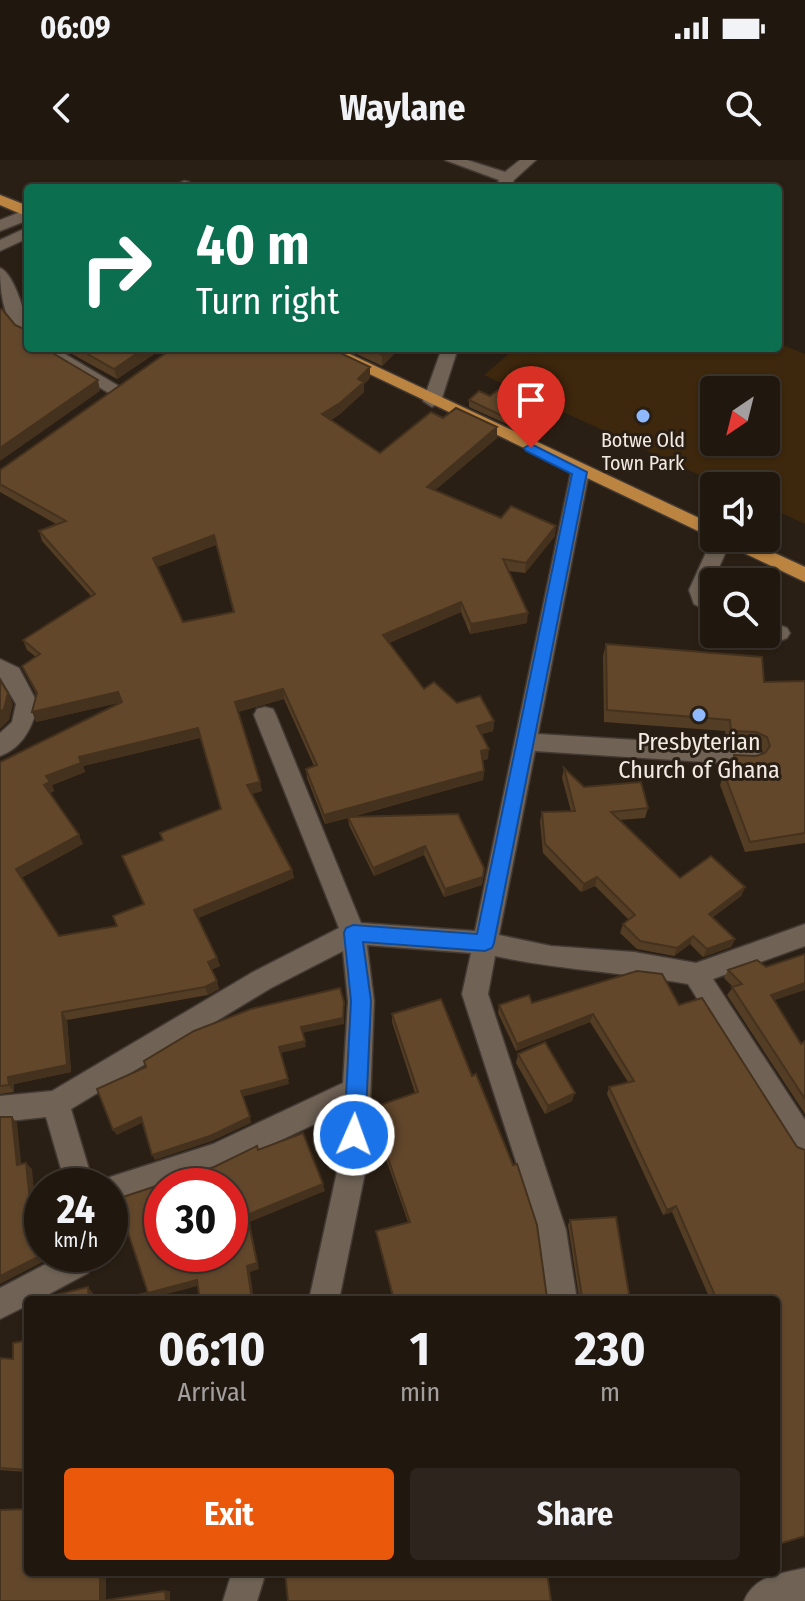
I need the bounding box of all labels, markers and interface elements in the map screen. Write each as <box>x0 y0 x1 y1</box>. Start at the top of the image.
text: 06:09 <box>40 10 111 46</box>
icon: back <box>40 86 84 130</box>
text: Waylane <box>340 86 465 130</box>
icon: search <box>721 86 765 130</box>
text: 40 m <box>196 212 310 279</box>
icon: right <box>64 216 168 320</box>
text: Turn right <box>196 280 339 324</box>
pin <box>497 366 565 448</box>
north arrow <box>700 376 780 456</box>
map controls <box>700 376 780 648</box>
icon: arrive <box>509 378 553 422</box>
marker: Botwe Old Town Park <box>634 407 652 425</box>
place label: Botwe Old Town Park <box>601 428 685 475</box>
button: sound <box>700 472 780 552</box>
button: search <box>700 568 780 648</box>
marker: Presbyterian Church of Ghana <box>690 706 708 724</box>
place label: Presbyterian Church of Ghana <box>618 728 780 784</box>
position arrow <box>312 1093 396 1177</box>
speed limit sign: 30 <box>144 1168 248 1272</box>
text: 24 <box>57 1186 95 1234</box>
text: km/h <box>54 1228 98 1252</box>
text: 06:10 <box>158 1320 266 1378</box>
text: 1 <box>410 1320 430 1378</box>
text: 230 <box>574 1320 646 1378</box>
text: Arrival <box>177 1377 246 1408</box>
text: min <box>400 1377 440 1408</box>
text: m <box>600 1377 620 1408</box>
button: Exit <box>64 1468 394 1560</box>
button: Share <box>410 1468 740 1560</box>

